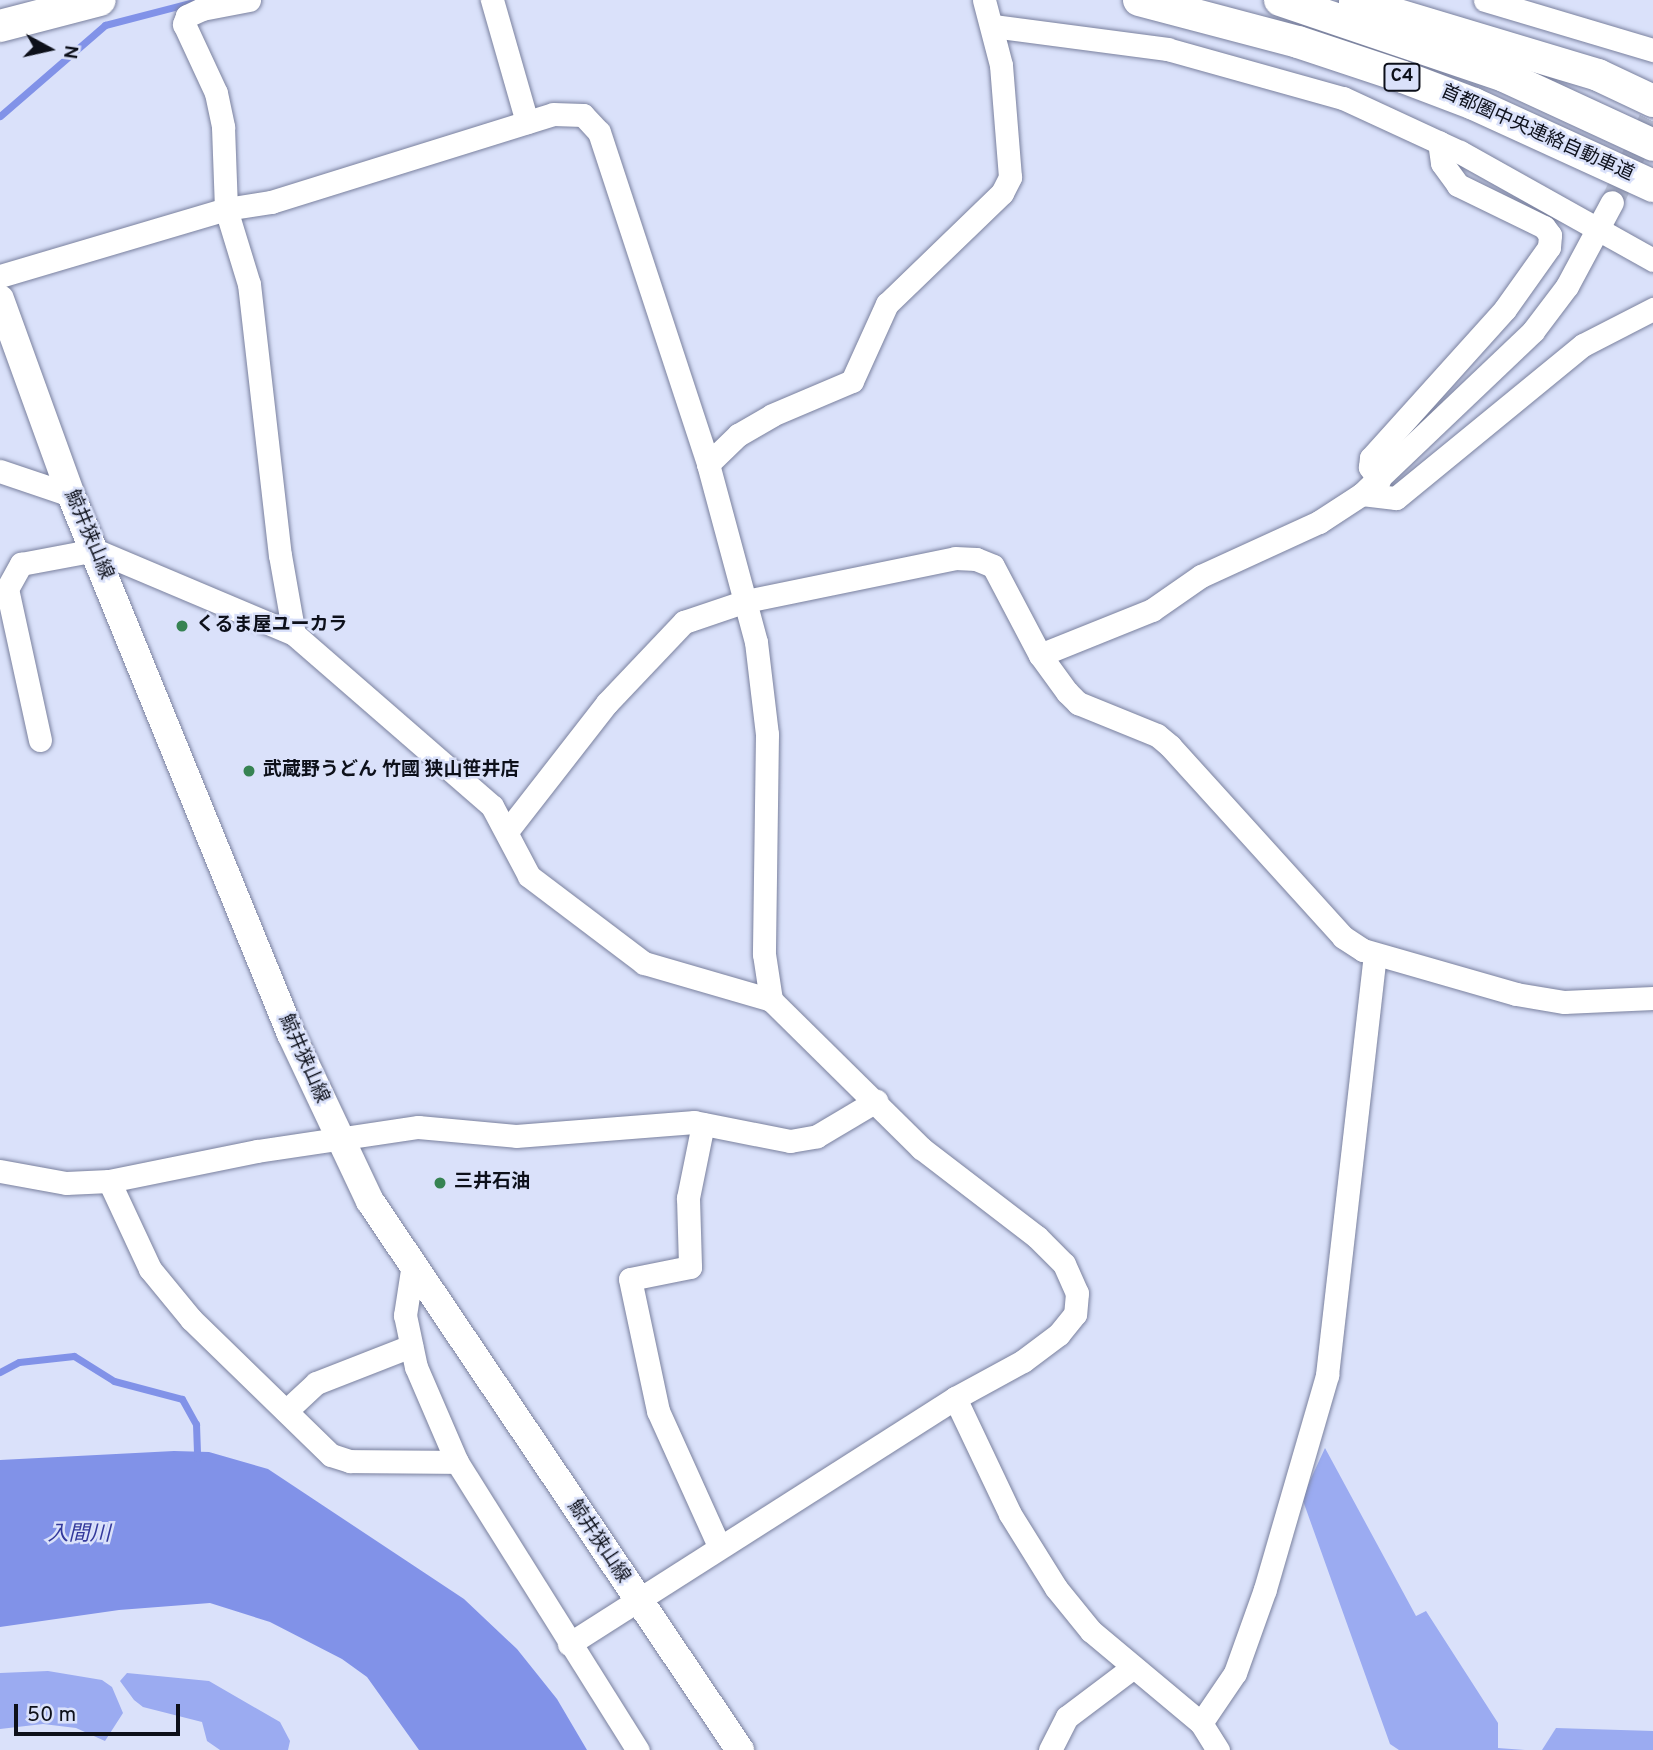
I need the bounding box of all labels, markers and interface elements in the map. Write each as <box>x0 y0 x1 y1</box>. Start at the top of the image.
north arrow <box>14 14 84 84</box>
text: N <box>57 43 83 60</box>
road number: C4 <box>1383 62 1421 92</box>
street label: 首都圏中央連絡自動車道 <box>1437 81 1637 187</box>
street label: 鯨井狭山線 <box>59 487 117 583</box>
place label: くるま屋ユーカラ <box>196 615 348 637</box>
marker: くるま屋ユーカラ <box>174 618 190 634</box>
place label: 武蔵野うどん 竹國 狭山笹井店 <box>263 760 519 782</box>
marker: 武蔵野うどん 竹國 狭山笹井店 <box>241 763 257 779</box>
street label: 鯨井狭山線 <box>273 1011 333 1107</box>
place label: 三井石油 <box>454 1172 530 1194</box>
marker: 三井石油 <box>432 1175 448 1191</box>
street label: 鯨井狭山線 <box>562 1496 634 1588</box>
water label: 入間川 <box>48 1522 110 1548</box>
scale bar <box>18 1690 184 1734</box>
text: 50 m <box>27 1702 76 1729</box>

